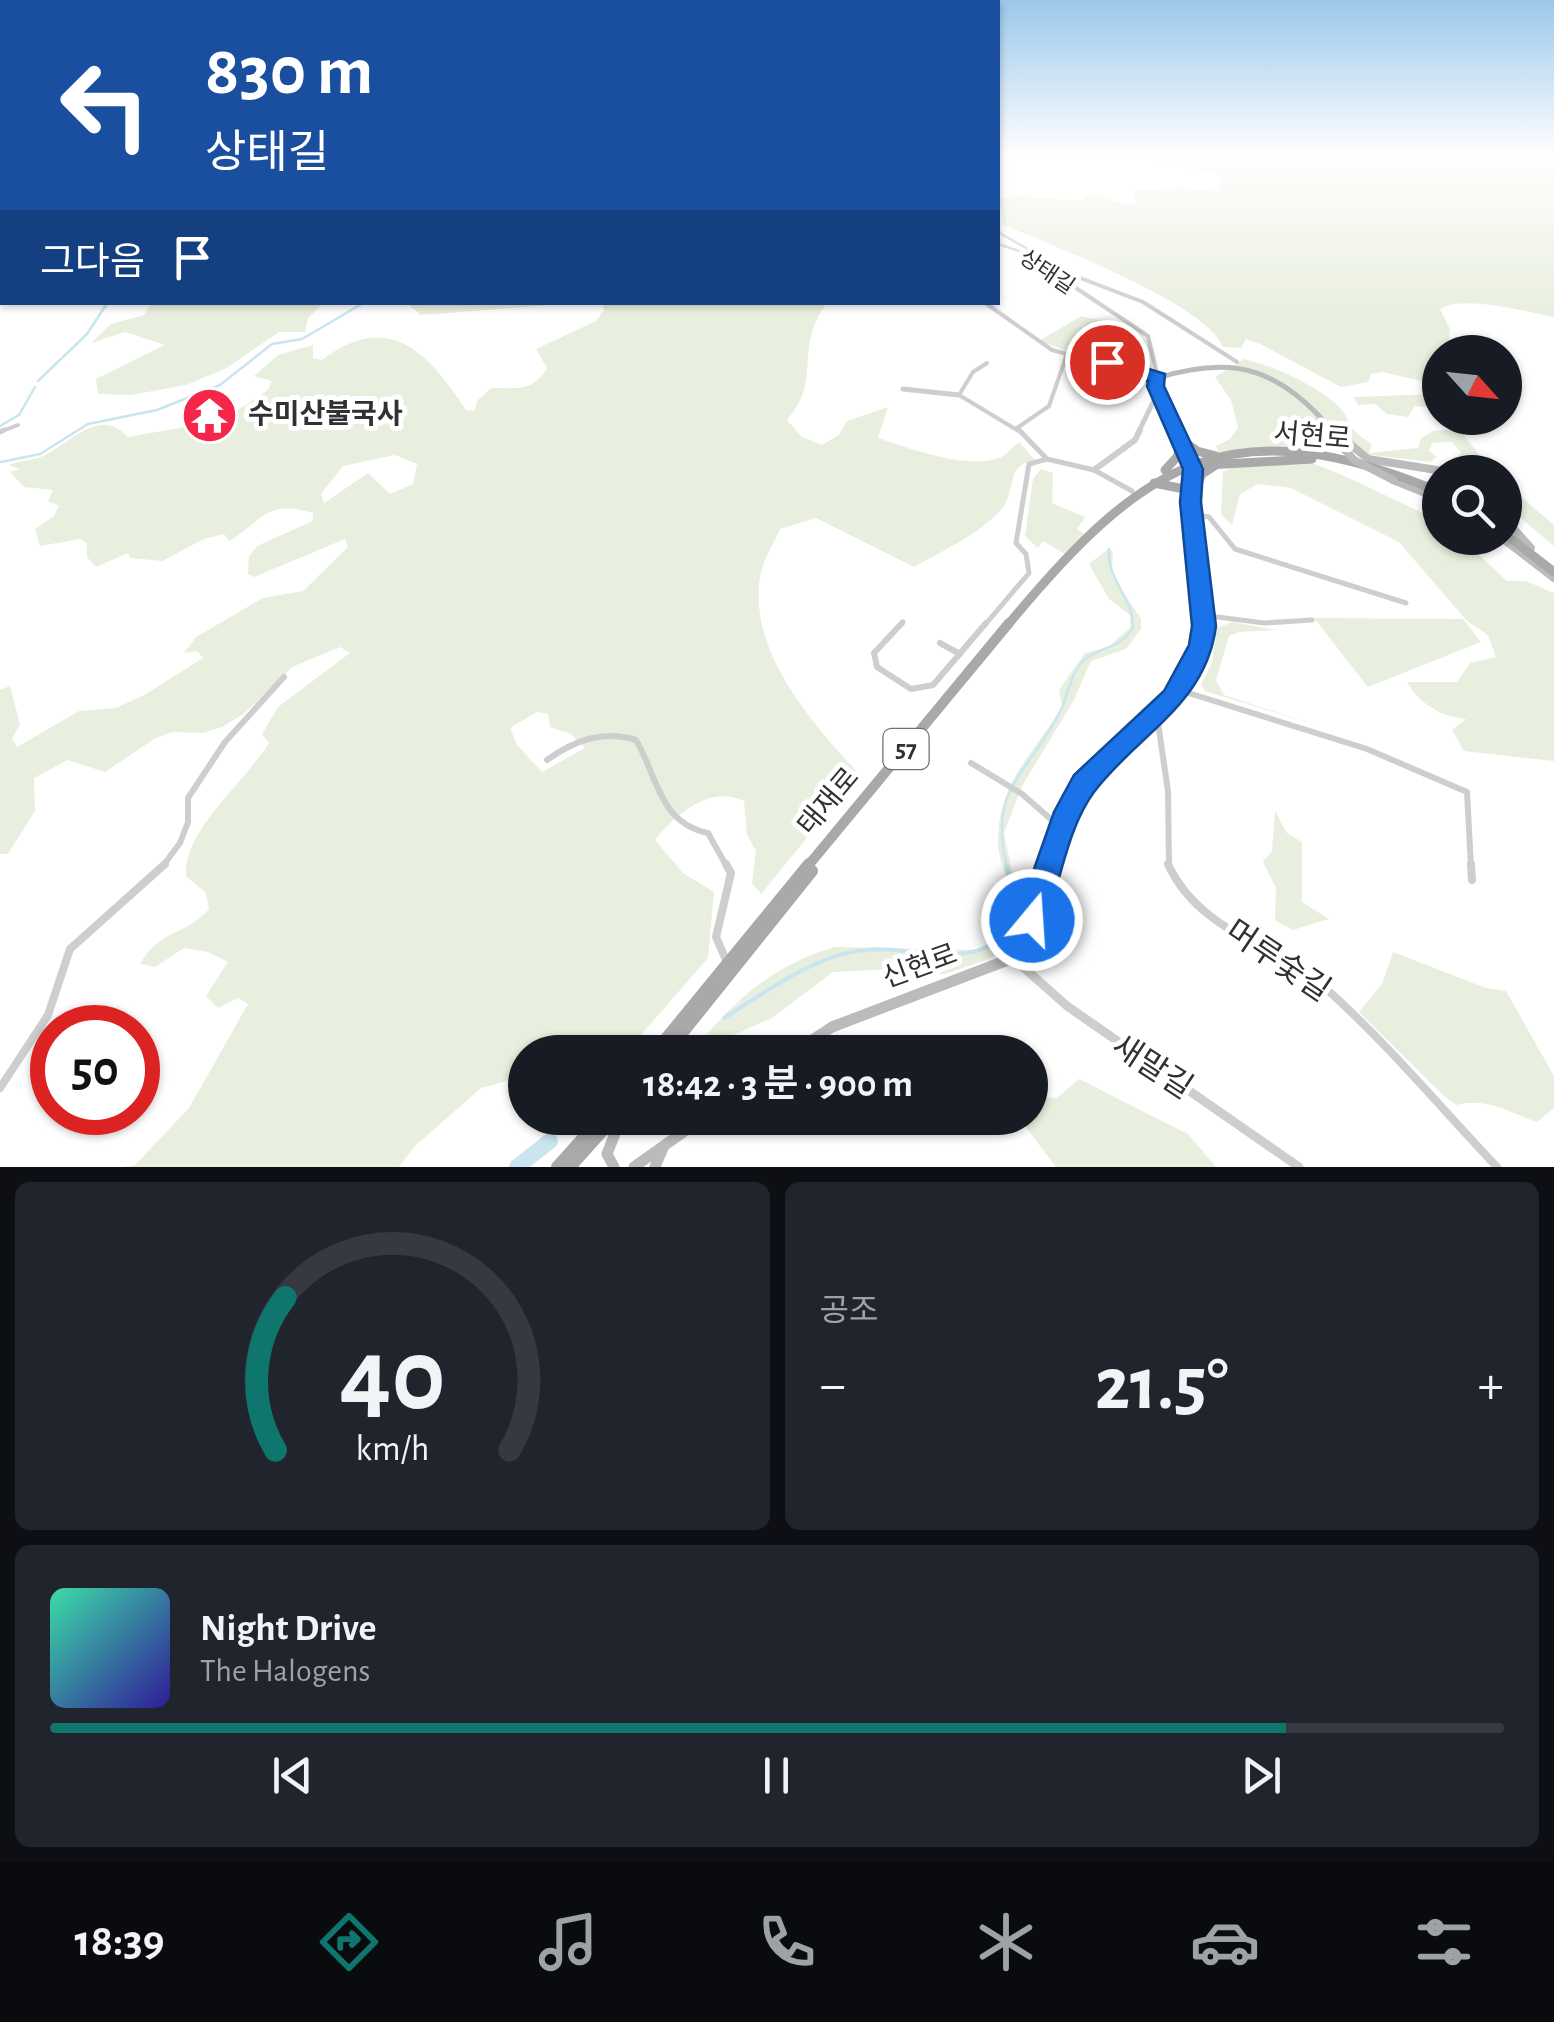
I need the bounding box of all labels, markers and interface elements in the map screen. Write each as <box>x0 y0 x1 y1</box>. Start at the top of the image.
text: 830 m <box>205 37 373 107</box>
icon: left <box>40 40 170 170</box>
text: 상태길 <box>205 131 329 176</box>
icon: arrive <box>165 230 220 285</box>
text: 그다음 <box>40 244 145 282</box>
street label: 상태길 <box>1016 245 1079 298</box>
pin <box>1065 320 1150 405</box>
icon: arrive <box>1080 335 1135 390</box>
north arrow <box>1422 335 1522 435</box>
map controls <box>1422 335 1522 555</box>
temple icon: 수미산불국사 <box>179 385 239 445</box>
place label: 수미산불국사 <box>248 399 403 429</box>
street label: 서현로 <box>1272 418 1352 454</box>
button: search <box>1422 455 1522 555</box>
road number: 57 <box>884 729 928 769</box>
street label: 태재로 <box>792 762 865 841</box>
position arrow <box>980 868 1084 972</box>
street label: 머루숯길 <box>1220 914 1336 1007</box>
street label: 신현로 <box>878 939 961 993</box>
speed limit sign: 50 <box>30 1005 160 1135</box>
street label: 새말길 <box>1106 1029 1198 1104</box>
text: 18:42 · 3 분 · 900 m <box>643 1066 913 1104</box>
text: 공조 <box>820 1295 878 1327</box>
text: 40 <box>339 1325 446 1429</box>
text: 21.5° <box>1095 1348 1229 1423</box>
text: − <box>820 1358 846 1413</box>
text: + <box>1478 1358 1504 1413</box>
text: km/h <box>355 1431 429 1467</box>
text: Night Drive <box>200 1610 376 1648</box>
text: The Halogens <box>200 1655 370 1687</box>
icon: previous <box>265 1748 320 1803</box>
icon: pause <box>749 1748 804 1803</box>
icon: next <box>1234 1748 1289 1803</box>
icon: directions <box>314 1907 384 1977</box>
icon: music <box>533 1907 603 1977</box>
icon: phone <box>752 1907 822 1977</box>
icon: climate <box>971 1907 1041 1977</box>
icon: car <box>1190 1907 1260 1977</box>
icon: filters <box>1409 1907 1479 1977</box>
text: 18:39 <box>75 1919 164 1964</box>

